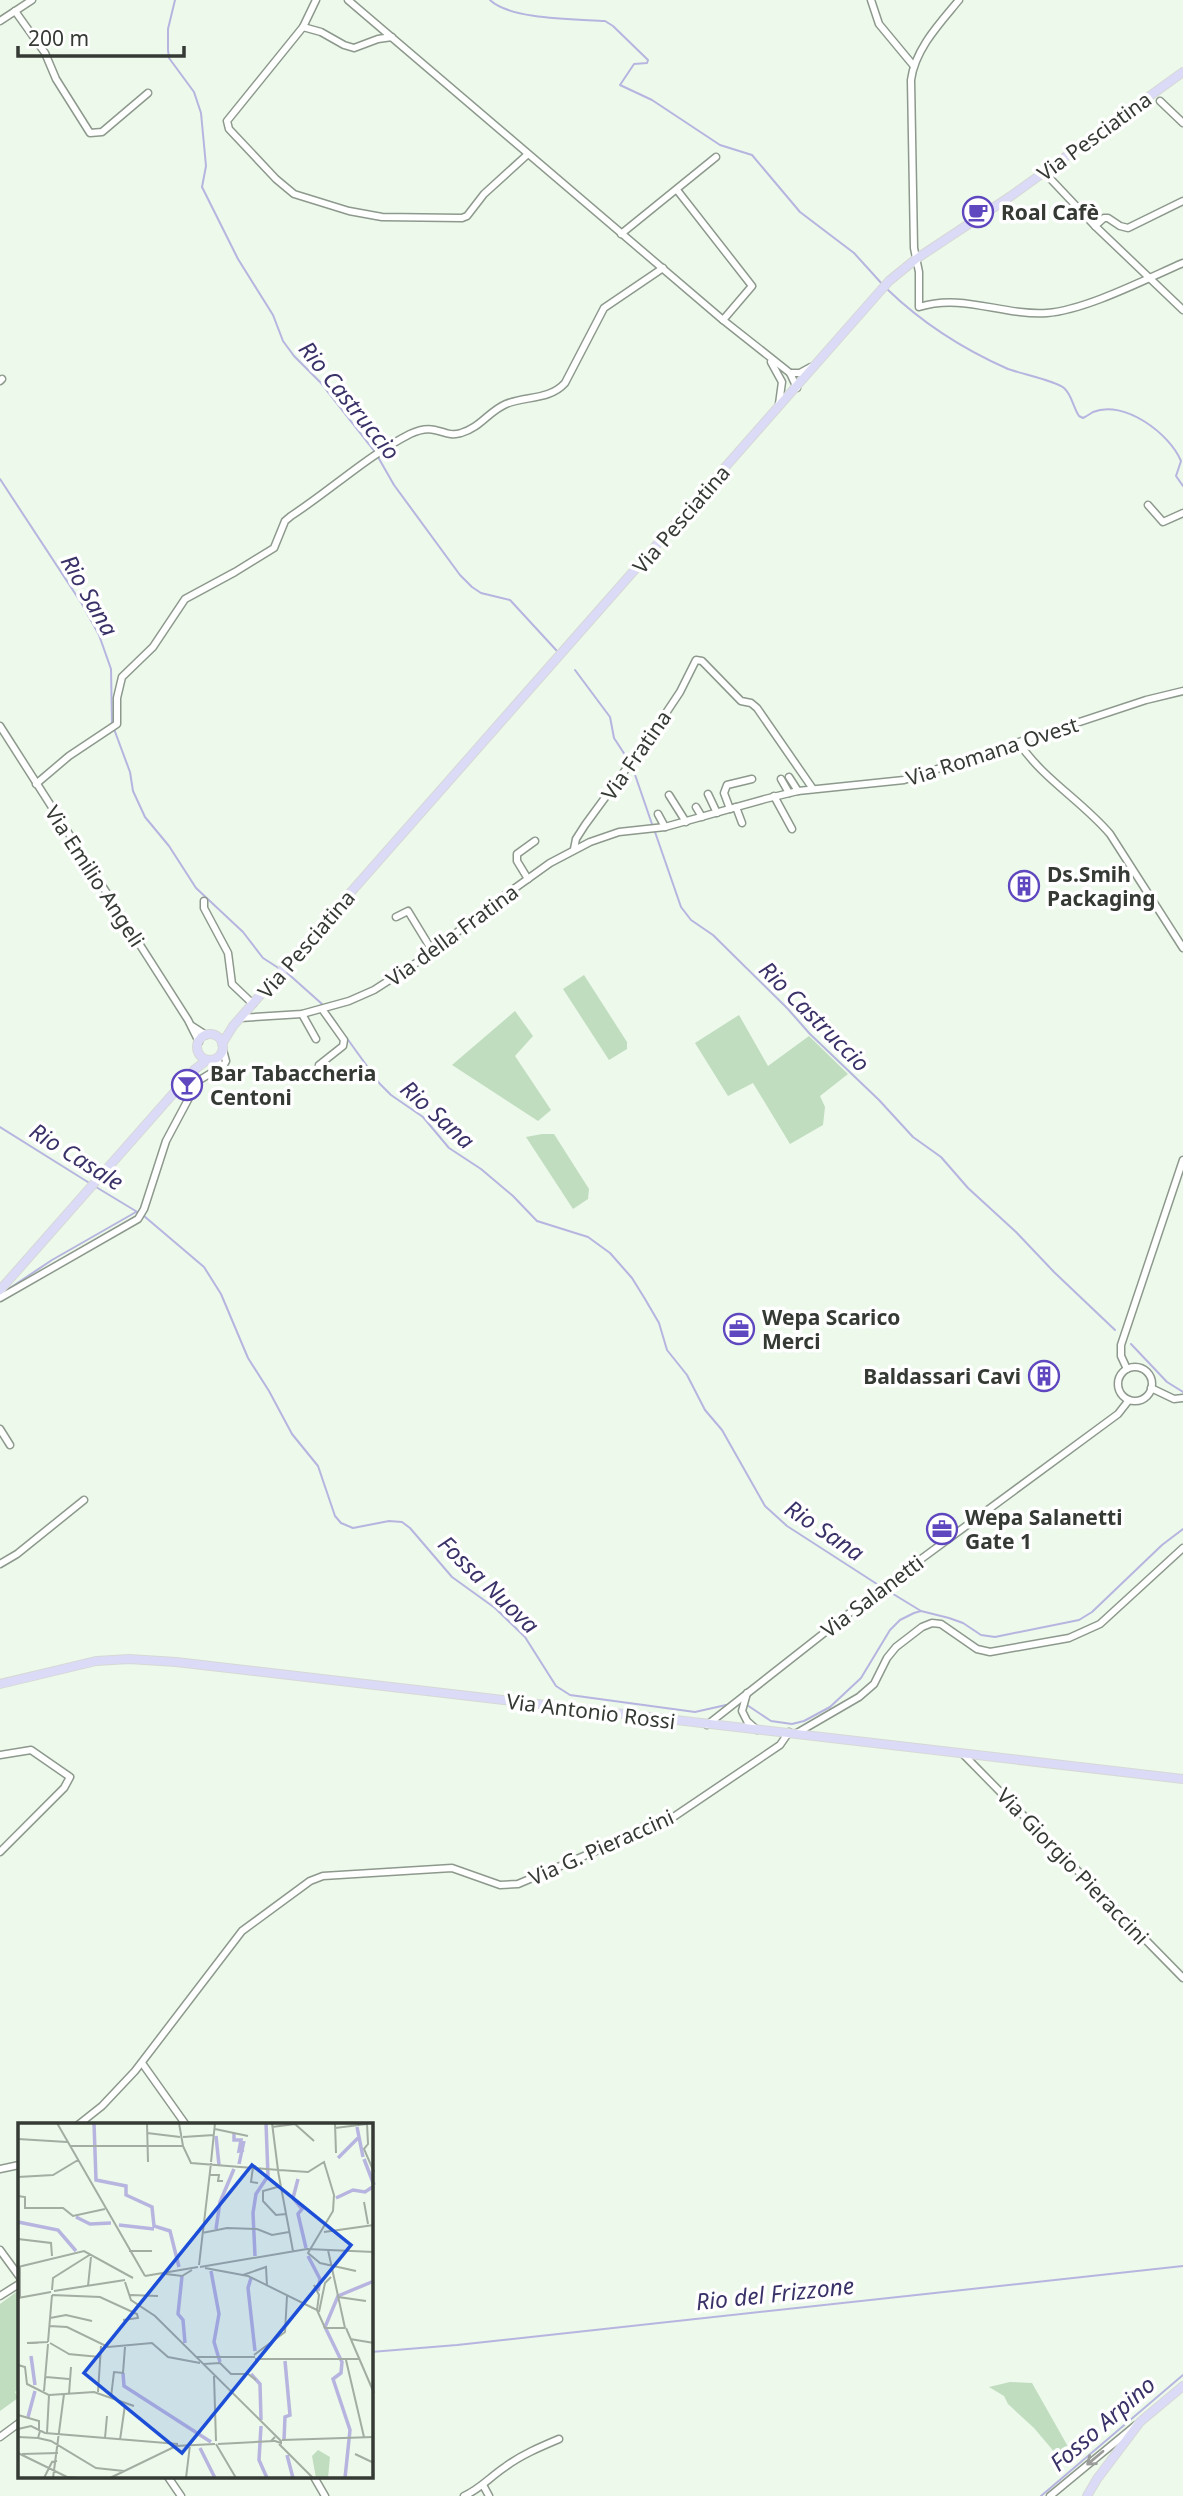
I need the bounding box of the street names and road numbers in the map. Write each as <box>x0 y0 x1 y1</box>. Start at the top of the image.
street label: Via Pesciatina <box>1031 85 1157 187</box>
street label: Via Pesciatina <box>626 459 736 579</box>
street label: Via Fratina <box>595 704 677 806</box>
street label: Via Romana Ovest <box>902 710 1082 792</box>
street label: Via Emilio Angeli <box>39 800 151 952</box>
street label: Via della Fratina <box>380 878 524 992</box>
street label: Via Pesciatina <box>251 884 361 1004</box>
street label: Via Salanetti <box>815 1548 929 1644</box>
street label: Via Antonio Rossi <box>505 1687 677 1735</box>
street label: Via Giorgio Pieraccini <box>991 1782 1155 1950</box>
street label: Via G. Pieraccini <box>524 1803 678 1891</box>

